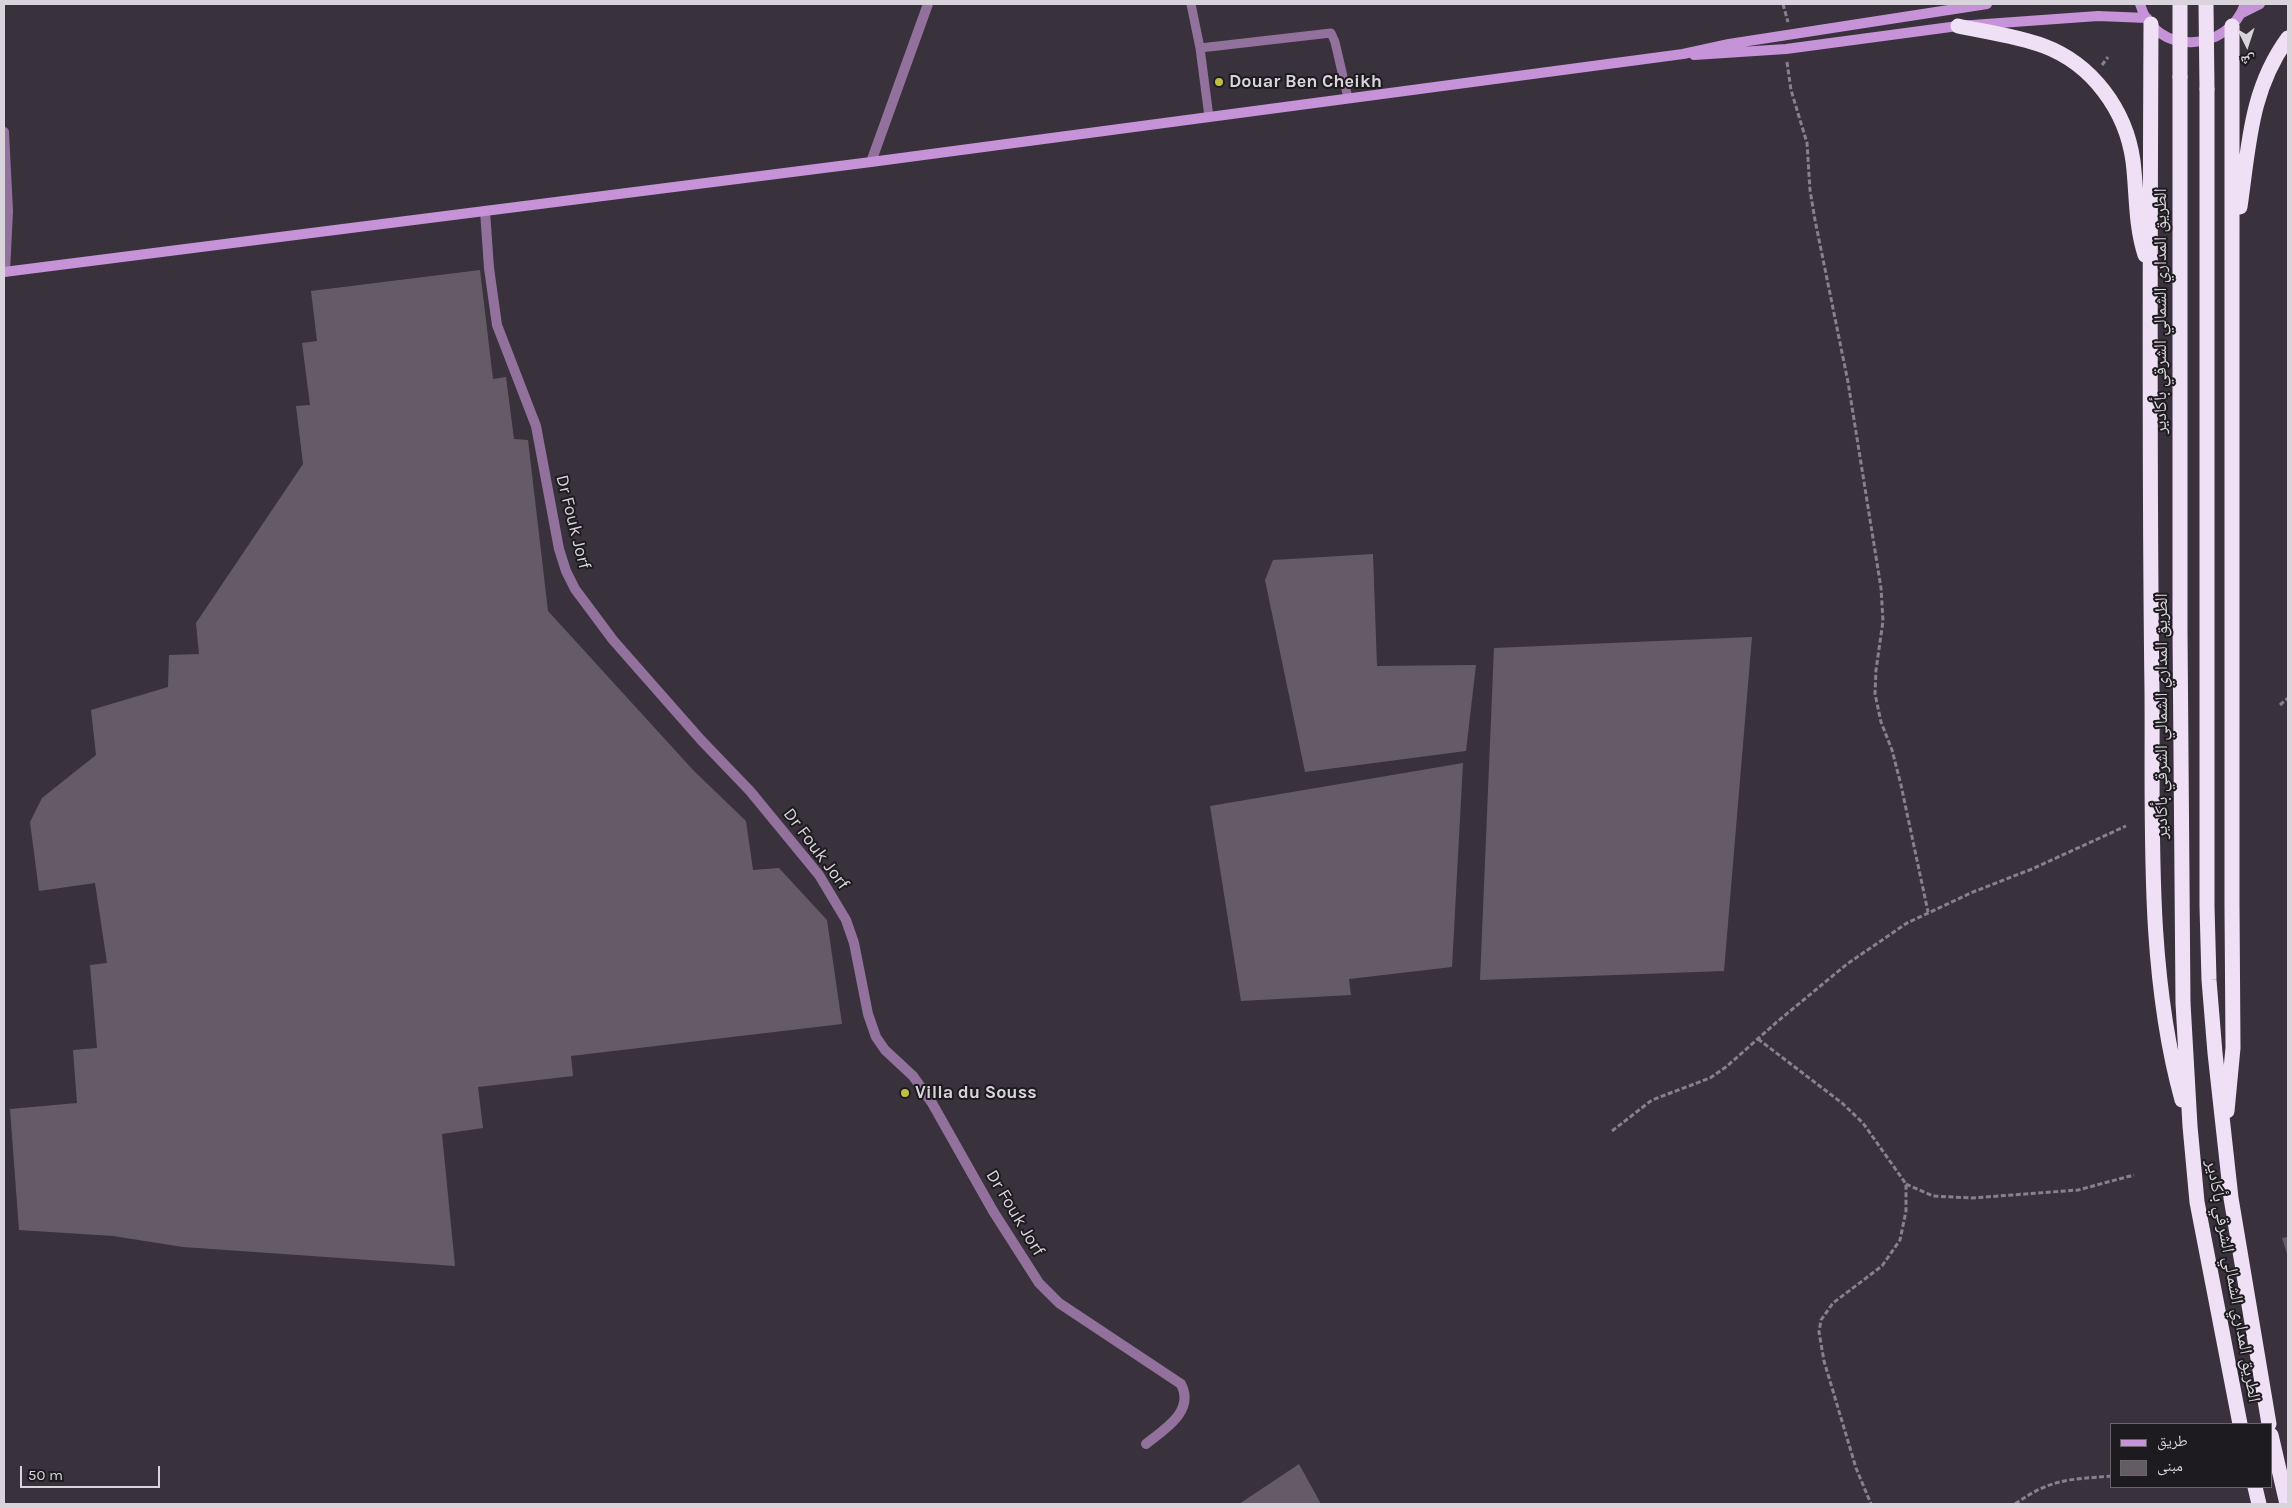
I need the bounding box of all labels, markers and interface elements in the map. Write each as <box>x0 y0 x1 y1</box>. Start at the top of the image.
north arrow <box>2222 20 2272 70</box>
text: ش <box>2240 51 2256 69</box>
place label: Douar Ben Cheikh <box>1229 71 1382 93</box>
marker: Douar Ben Cheikh <box>1213 76 1225 88</box>
street label: الطريق المداري الشمالي الشرقي بأكادير <box>2150 188 2172 434</box>
street label: Dr Fouk Jorf <box>551 473 595 571</box>
street label: الطريق المداري الشمالي الشرقي بأكادير <box>2151 593 2173 839</box>
street label: Dr Fouk Jorf <box>778 804 854 894</box>
place label: Villa du Souss <box>915 1082 1037 1104</box>
marker: Villa du Souss <box>899 1087 911 1099</box>
street label: الطريق المداري الشمالي الشرقي بأكادير <box>2201 1158 2265 1404</box>
street label: Dr Fouk Jorf <box>981 1166 1049 1260</box>
legend <box>2110 1423 2272 1488</box>
text: طريق <box>2157 1432 2188 1450</box>
scale bar <box>22 1456 162 1488</box>
text: مبنى <box>2157 1457 2183 1475</box>
text: 50 m <box>28 1466 63 1484</box>

